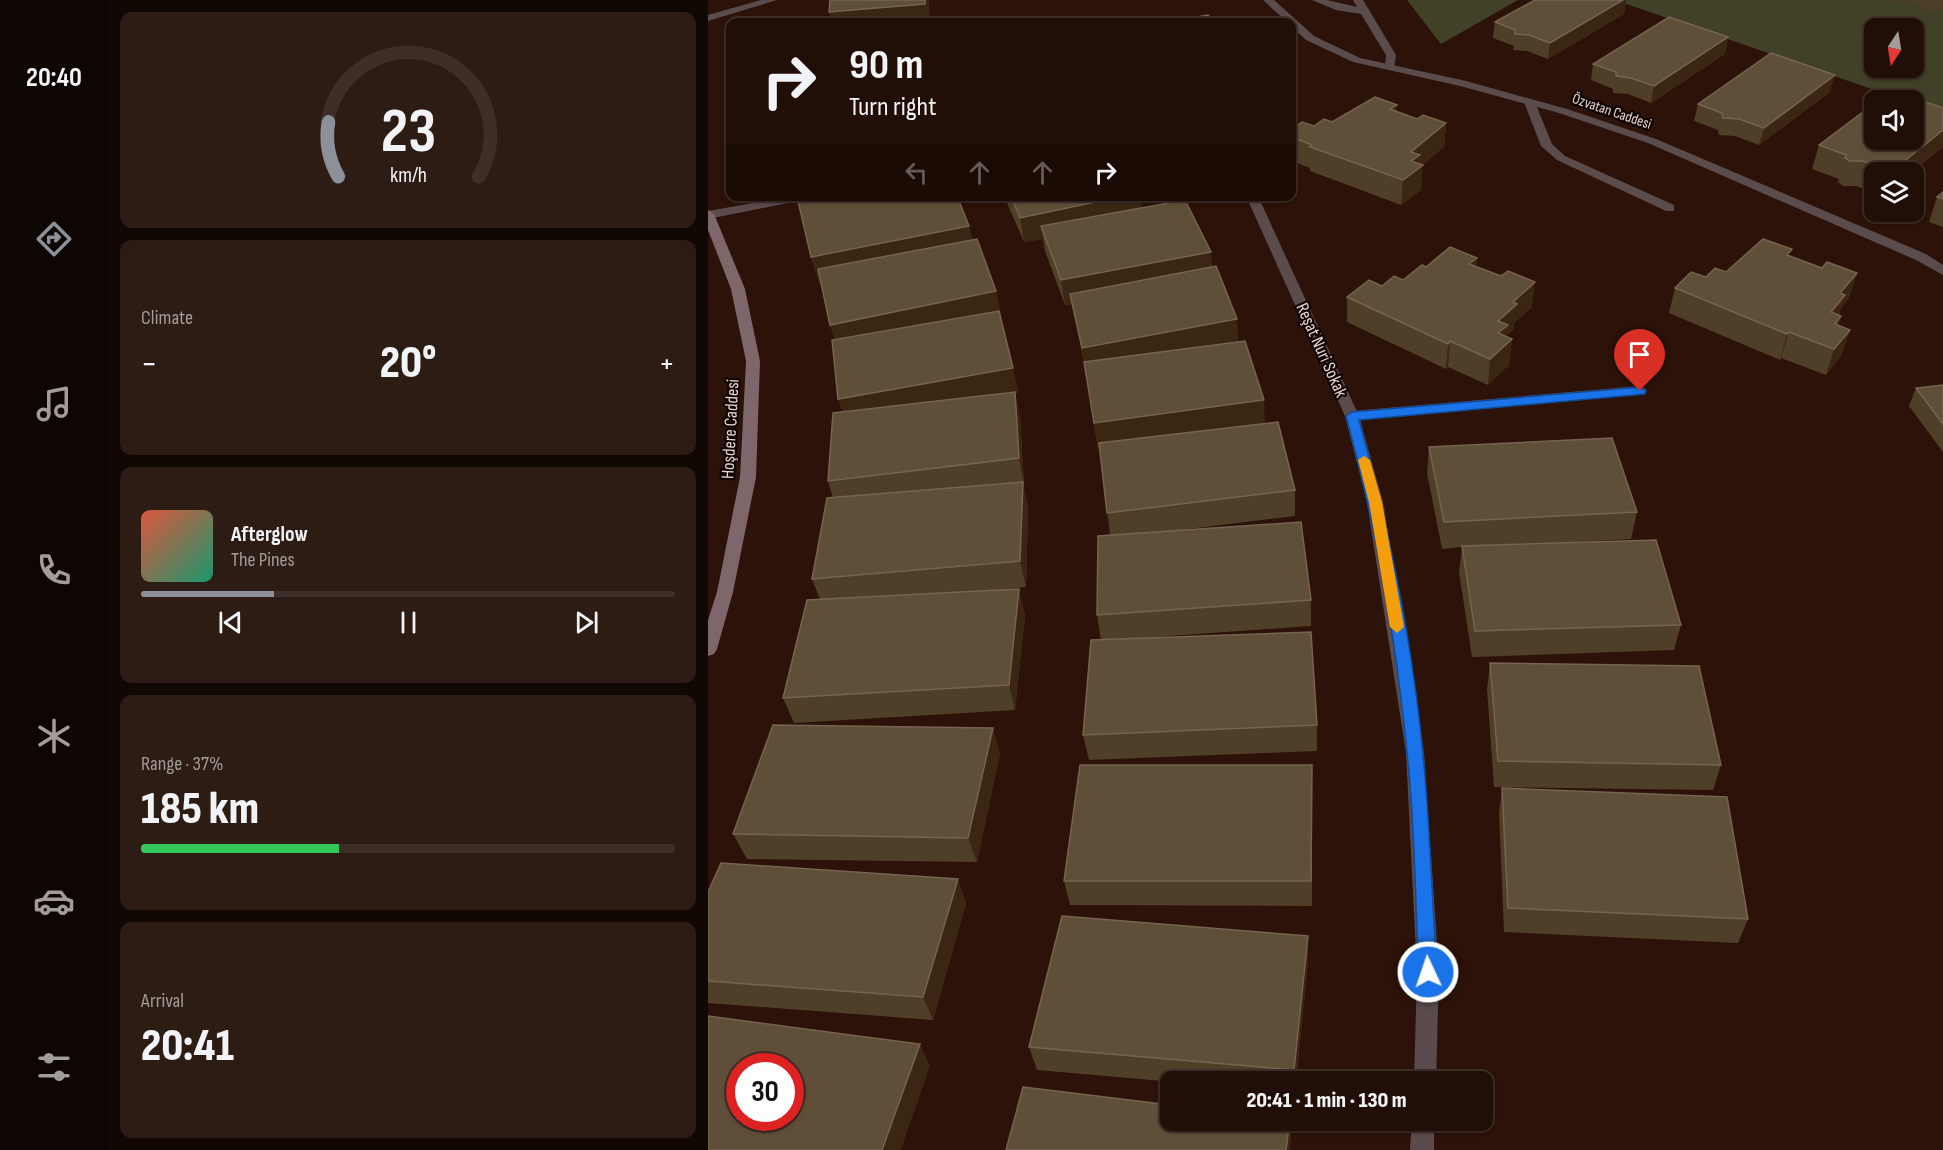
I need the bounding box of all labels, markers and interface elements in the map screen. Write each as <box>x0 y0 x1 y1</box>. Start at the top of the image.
north arrow <box>1864 18 1924 78</box>
map controls <box>1864 18 1924 222</box>
text: 90 m <box>849 40 923 91</box>
icon: right <box>750 42 828 120</box>
text: 20:40 <box>26 62 82 94</box>
street label: Özvatan Caddesi <box>1570 89 1654 134</box>
button: sound <box>1864 90 1924 150</box>
text: Turn right <box>849 91 936 123</box>
text: 23 <box>380 95 436 170</box>
icon: left <box>900 156 933 189</box>
icon: ahead <box>963 156 996 189</box>
icon: ahead <box>1026 156 1059 189</box>
icon: right <box>1089 156 1122 189</box>
button: layers <box>1864 162 1924 222</box>
text: km/h <box>389 163 427 188</box>
icon: directions <box>33 218 75 260</box>
street label: Reşat Nuri Sokak <box>1291 300 1352 401</box>
text: Climate <box>141 306 193 330</box>
pin <box>1614 329 1665 391</box>
text: 20° <box>380 336 436 391</box>
icon: arrive <box>1623 338 1656 371</box>
text: − <box>141 344 157 384</box>
text: + <box>659 344 675 384</box>
street label: Hoşdere Caddesi <box>717 378 744 480</box>
icon: music <box>33 383 75 425</box>
text: Afterglow <box>231 521 308 548</box>
text: The Pines <box>231 548 295 572</box>
icon: phone <box>33 549 75 591</box>
icon: previous <box>214 606 247 639</box>
icon: pause <box>392 606 425 639</box>
icon: next <box>570 606 603 639</box>
icon: climate <box>33 715 75 757</box>
text: Range · 37% <box>141 752 223 776</box>
text: 185 km <box>141 782 259 837</box>
icon: car <box>33 880 75 922</box>
position arrow <box>1396 940 1460 1004</box>
text: Arrival <box>141 989 184 1013</box>
text: 20:41 <box>141 1019 234 1074</box>
icon: filters <box>33 1046 75 1088</box>
speed limit sign: 30 <box>726 1053 804 1131</box>
text: 20:41 · 1 min · 130 m <box>1246 1087 1407 1114</box>

